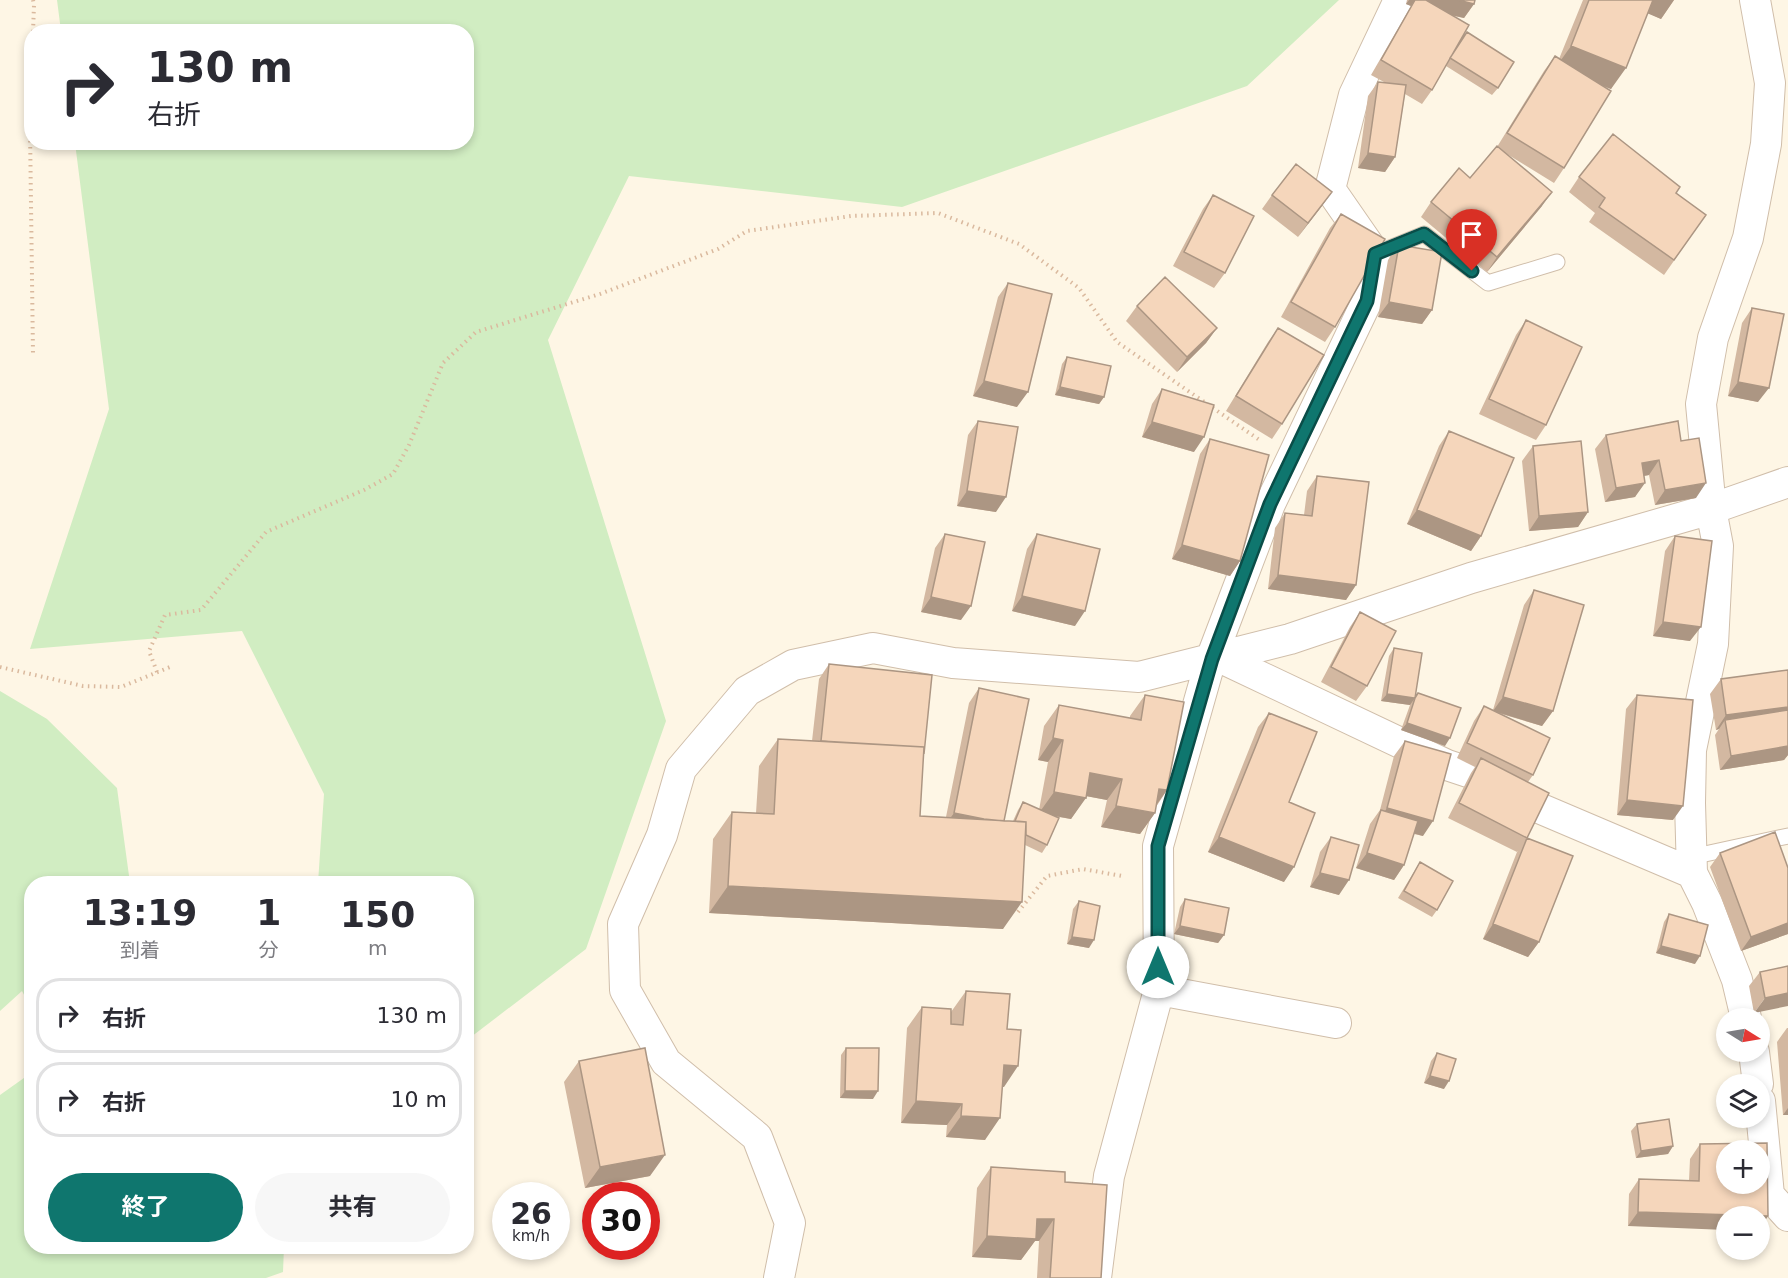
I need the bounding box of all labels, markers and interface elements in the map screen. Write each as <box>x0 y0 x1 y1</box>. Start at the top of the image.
text: 130 m <box>147 43 293 92</box>
icon: right <box>48 48 126 126</box>
text: 右折 <box>147 99 201 130</box>
pin <box>1446 209 1497 271</box>
icon: arrive <box>1455 218 1488 251</box>
text: 13:19 <box>83 892 197 933</box>
text: 1 <box>256 892 281 933</box>
text: 150 <box>340 894 415 935</box>
position arrow <box>1126 935 1190 999</box>
text: m <box>368 936 387 960</box>
text: 到着 <box>120 938 160 962</box>
text: 分 <box>259 938 279 962</box>
icon: right <box>51 999 84 1032</box>
text: 130 m <box>377 1003 447 1028</box>
text: 右折 <box>102 1006 146 1031</box>
north arrow <box>1716 1008 1770 1062</box>
map controls <box>1716 1008 1770 1260</box>
button: layers <box>1716 1074 1770 1128</box>
icon: right <box>51 1083 84 1116</box>
text: 10 m <box>391 1087 447 1112</box>
text: 右折 <box>102 1090 146 1115</box>
button: + <box>1716 1140 1770 1194</box>
button: 終了 <box>48 1173 243 1242</box>
button: 共有 <box>255 1173 450 1242</box>
speed limit sign: 30 <box>582 1182 660 1260</box>
text: 26 <box>510 1196 552 1231</box>
button: − <box>1716 1206 1770 1260</box>
text: km/h <box>512 1227 550 1245</box>

